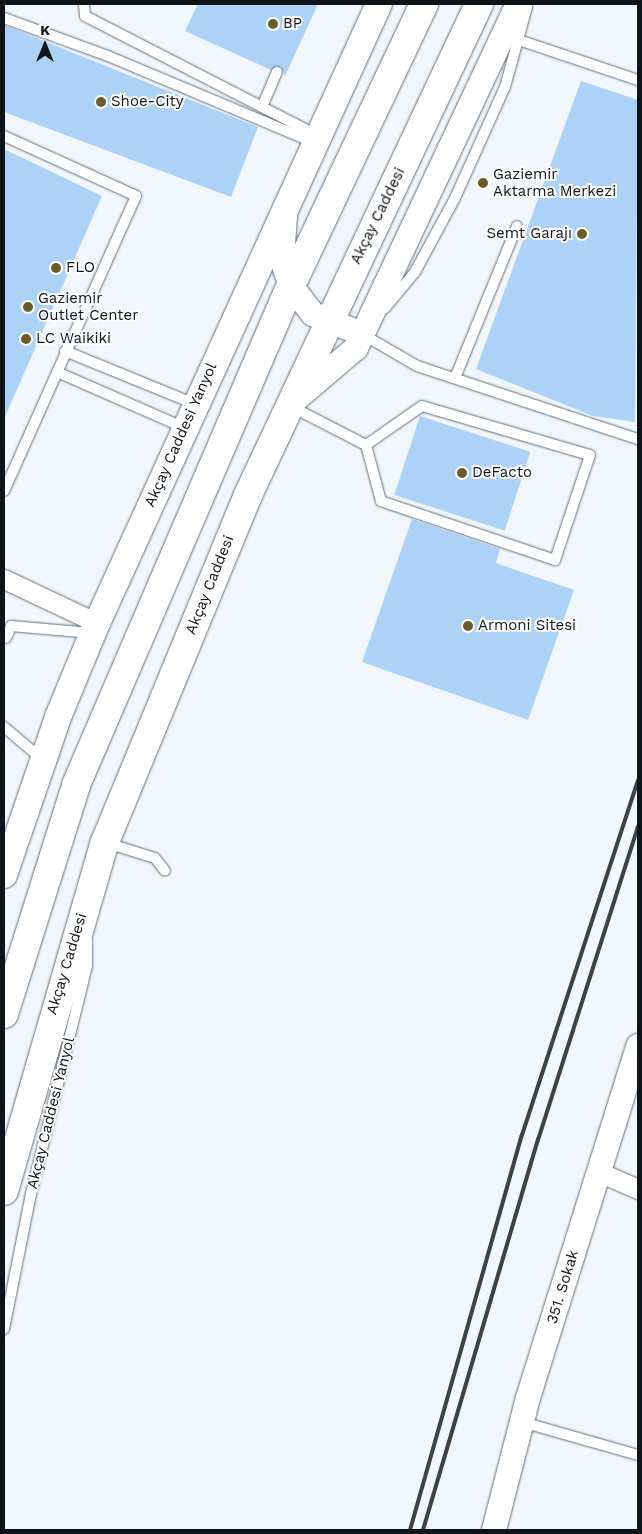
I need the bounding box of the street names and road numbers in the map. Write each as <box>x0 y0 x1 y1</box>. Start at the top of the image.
street label: Akçay Caddesi <box>347 165 409 267</box>
street label: Akçay Caddesi Yanyol <box>141 360 221 510</box>
street label: Akçay Caddesi <box>182 533 238 637</box>
street label: Akçay Caddesi <box>43 911 91 1017</box>
street label: Akçay Caddesi Yanyol <box>23 1035 79 1191</box>
street label: 351. Sokak <box>543 1248 583 1326</box>

